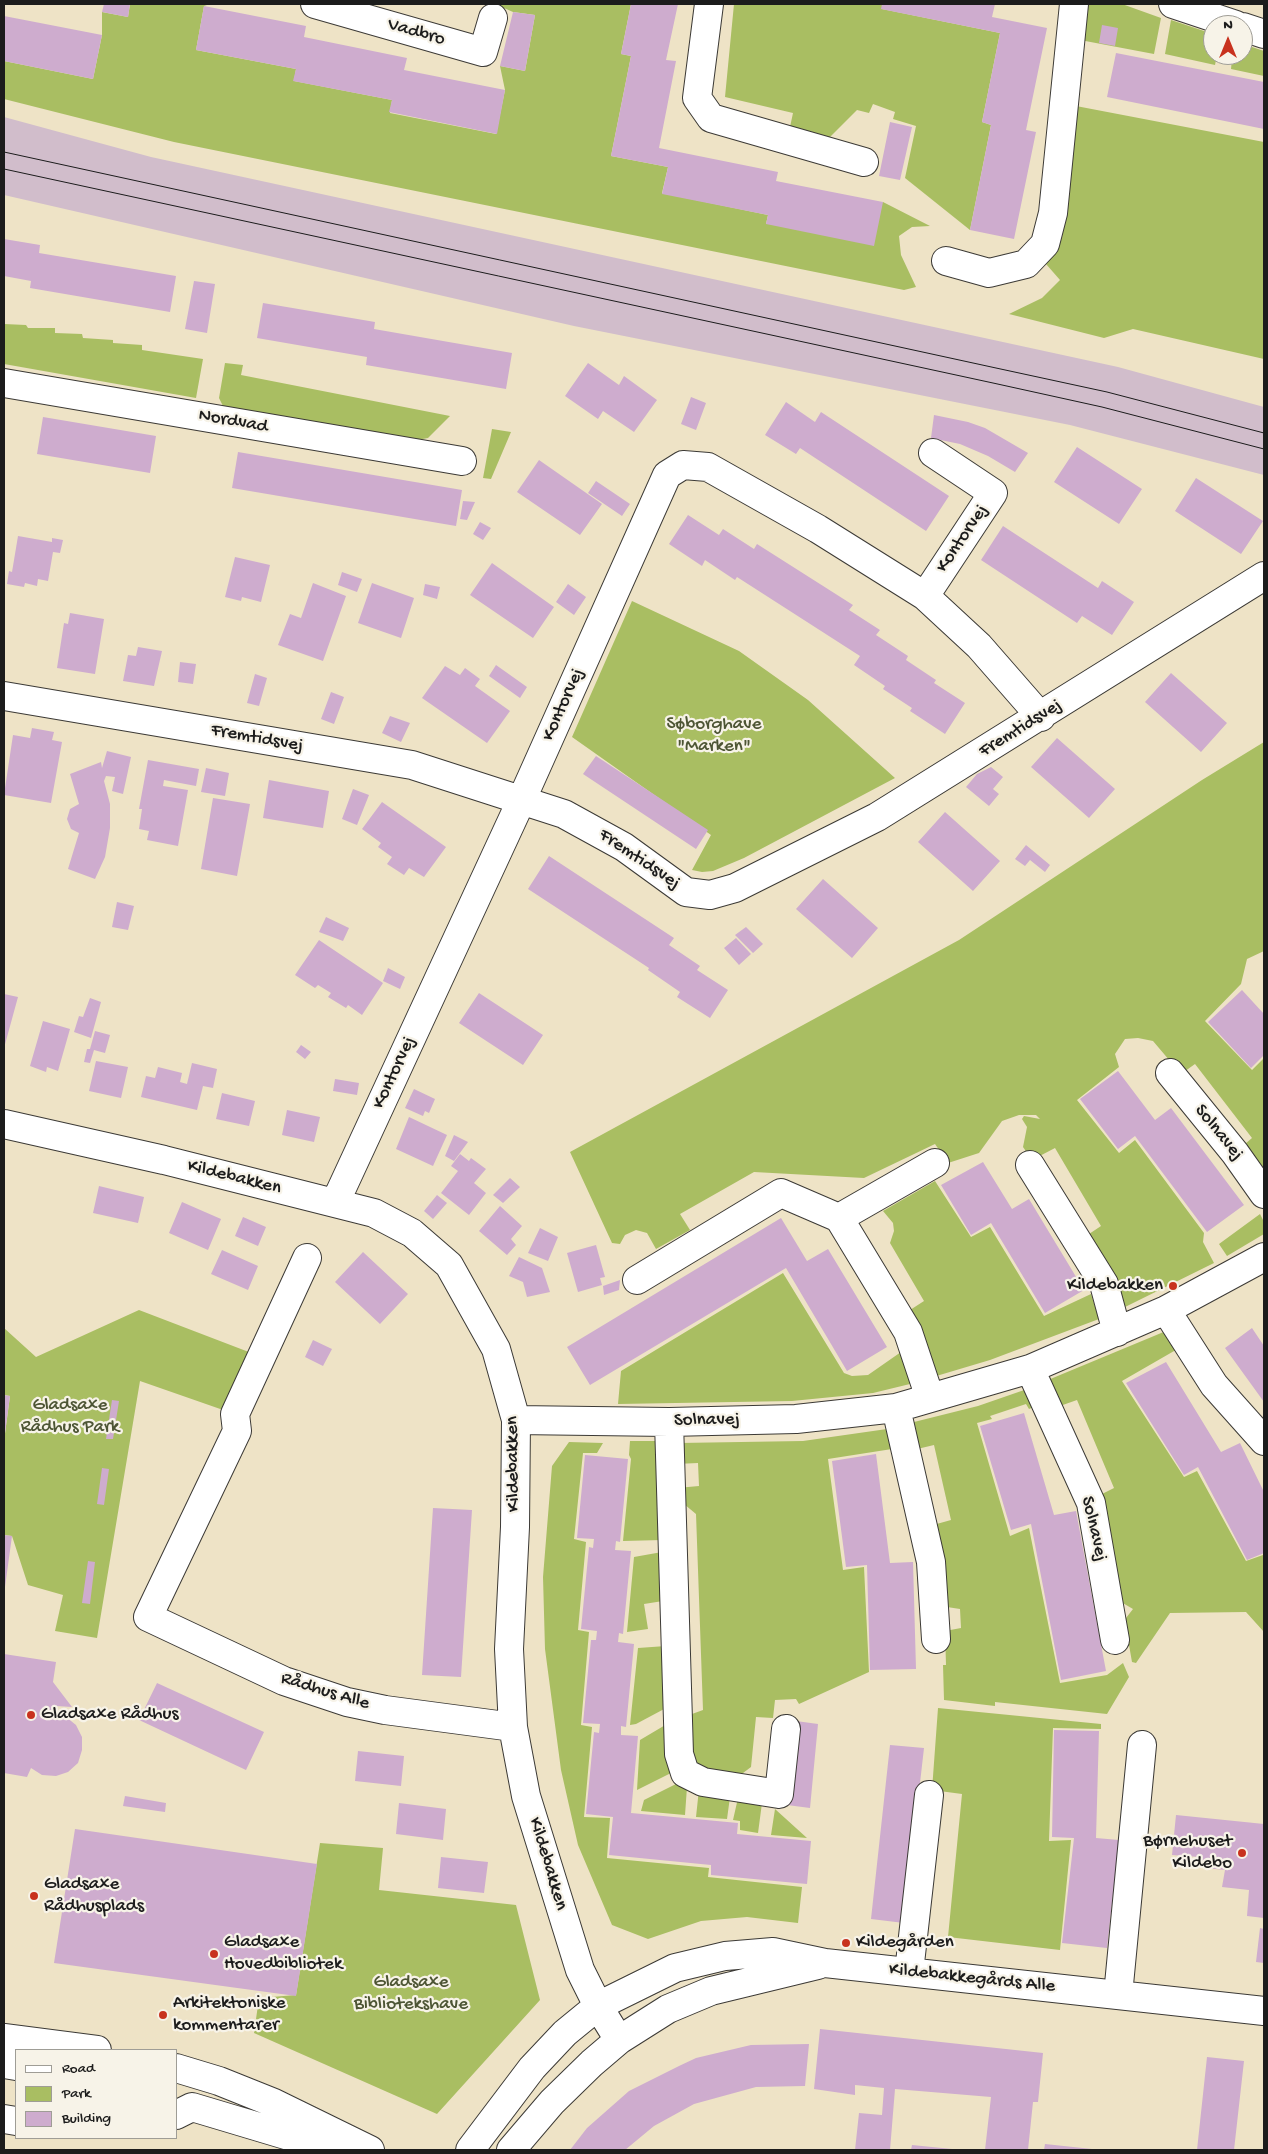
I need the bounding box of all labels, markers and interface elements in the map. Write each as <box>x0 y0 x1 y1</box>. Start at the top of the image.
street label: Vadbro <box>385 14 447 52</box>
north arrow <box>1203 15 1253 65</box>
text: N <box>1223 17 1233 34</box>
street label: Nordvad <box>196 405 270 439</box>
street label: Kontorvej <box>932 501 994 577</box>
street label: Kontorvej <box>538 665 590 745</box>
street label: Fremtidsvej <box>975 695 1067 763</box>
park label: Søborghave "Marken" <box>666 714 762 758</box>
street label: Fremtidsvej <box>209 720 305 758</box>
street label: Fremtidsvej <box>594 824 684 896</box>
street label: Kontorvej <box>368 1033 422 1113</box>
street label: Solnavej <box>1188 1100 1248 1166</box>
street label: Kildebakken <box>185 1155 283 1201</box>
place label: Kildebakken <box>1067 1275 1163 1297</box>
marker: Kildebakken <box>1167 1280 1179 1292</box>
park label: Gladsaxe Rådhus Park <box>21 1395 119 1439</box>
street label: Solnavej <box>674 1409 740 1433</box>
street label: Kildebakken <box>502 1416 526 1512</box>
street label: Solnavej <box>1074 1494 1112 1564</box>
street label: Rådhus Alle <box>278 1668 372 1716</box>
place label: Gladsaxe Rådhus <box>41 1704 178 1726</box>
marker: Gladsaxe Rådhus <box>25 1709 37 1721</box>
street label: Kildebakken <box>522 1815 572 1913</box>
place label: Børnehuset Kildebo <box>1143 1831 1232 1875</box>
marker: Børnehuset Kildebo <box>1236 1847 1248 1859</box>
place label: Gladsaxe Rådhusplads <box>44 1874 144 1918</box>
marker: Gladsaxe Rådhusplads <box>28 1890 40 1902</box>
place label: Gladsaxe Hovedbibliotek <box>224 1932 342 1976</box>
place label: Kildegården <box>856 1932 954 1954</box>
marker: Kildegården <box>840 1937 852 1949</box>
marker: Gladsaxe Hovedbibliotek <box>208 1948 220 1960</box>
street label: Kildebakkegårds Alle <box>888 1959 1056 1999</box>
park label: Gladsaxe Bibliotekshave <box>354 1972 468 2016</box>
place label: Arkitektoniske kommentarer <box>173 1993 286 2037</box>
marker: Arkitektoniske kommentarer <box>157 2009 169 2021</box>
legend <box>15 2049 178 2139</box>
text: Road <box>62 2060 95 2078</box>
text: Park <box>62 2085 91 2103</box>
text: Building <box>62 2110 111 2128</box>

